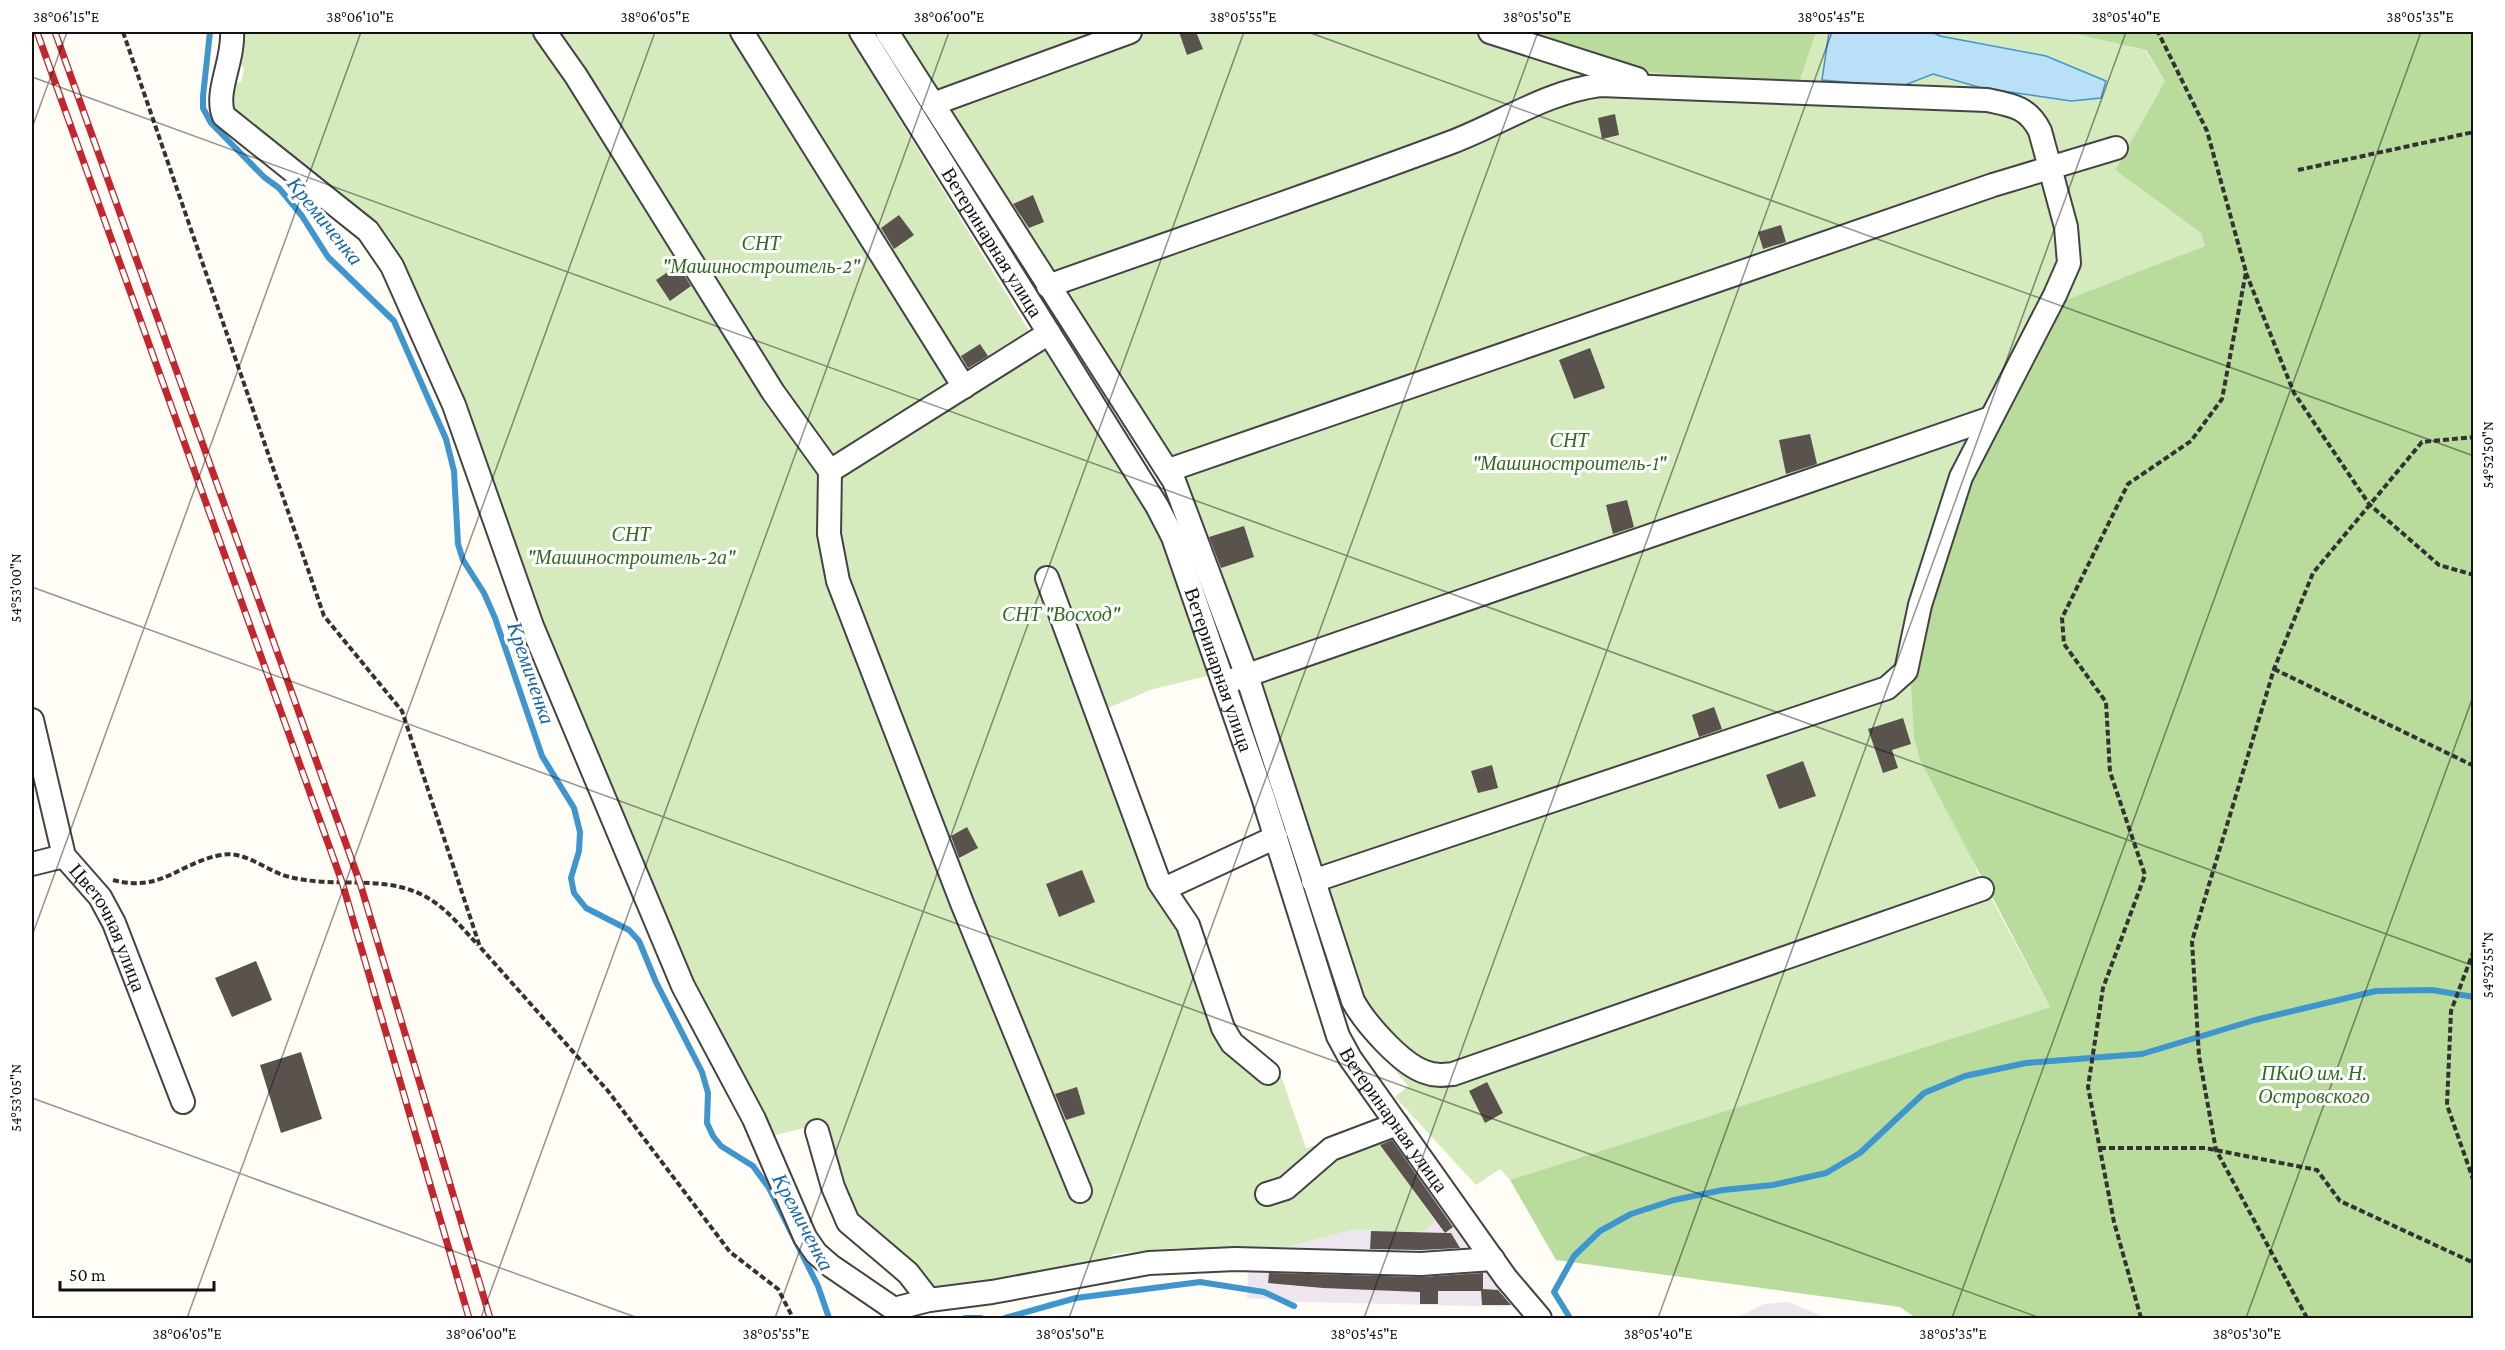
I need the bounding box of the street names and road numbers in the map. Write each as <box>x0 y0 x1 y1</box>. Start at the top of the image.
street label: Ветеринарная улица <box>937 164 1047 321</box>
street label: Ветеринарная улица <box>1180 585 1257 755</box>
street label: Цветочная улица <box>64 859 150 995</box>
street label: Ветеринарная улица <box>1335 1044 1453 1196</box>

